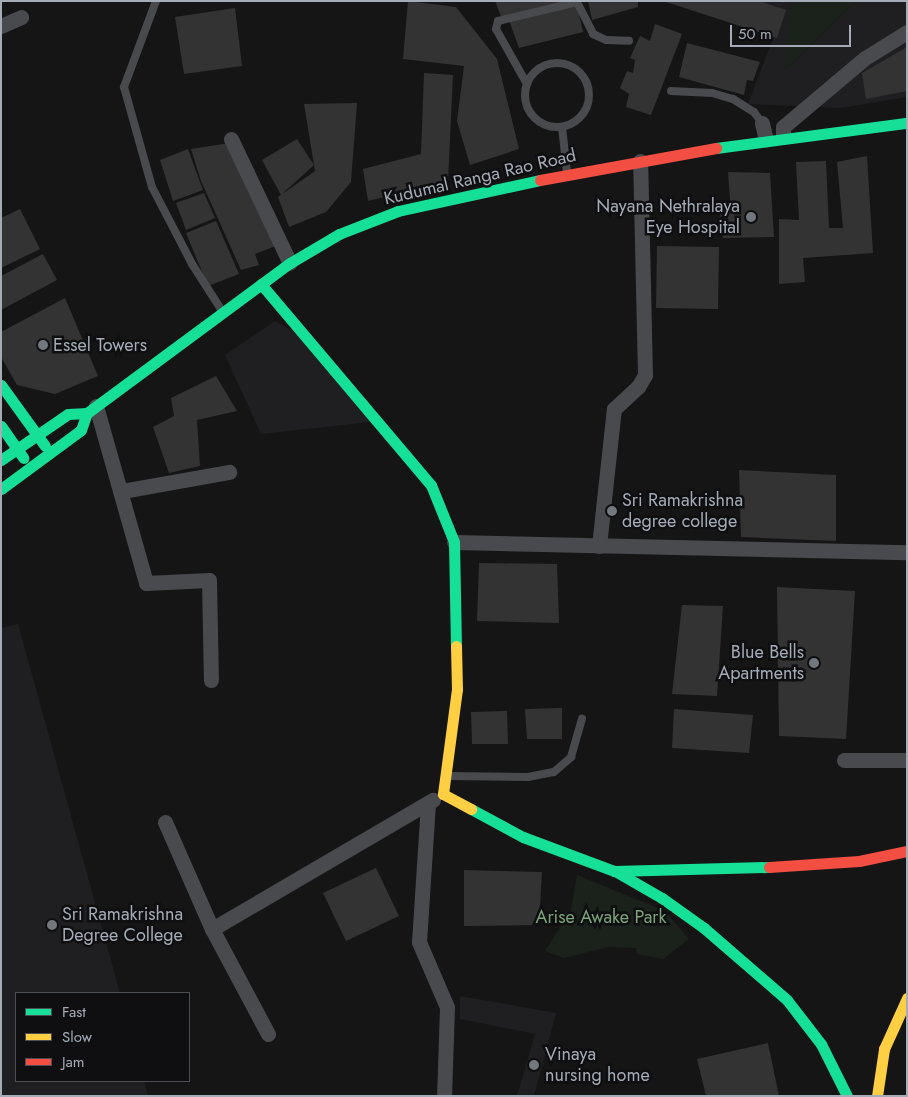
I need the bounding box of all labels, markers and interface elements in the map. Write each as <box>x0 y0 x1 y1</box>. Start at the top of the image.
scale bar <box>733 15 854 47</box>
text: 50 m <box>738 23 772 45</box>
street label: Kudumal Ranga Rao Road <box>382 144 578 210</box>
place label: Nayana Nethralaya Eye Hospital <box>596 196 740 238</box>
marker: Nayana Nethralaya Eye Hospital <box>744 210 758 224</box>
place label: Essel Towers <box>53 334 147 356</box>
marker: Essel Towers <box>37 339 49 351</box>
place label: Sri Ramakrishna degree college <box>622 490 743 532</box>
marker: Sri Ramakrishna degree college <box>606 505 618 517</box>
place label: Blue Bells Apartments <box>718 642 804 684</box>
marker: Blue Bells Apartments <box>808 657 820 669</box>
place label: Sri Ramakrishna Degree College <box>62 904 183 946</box>
park label: Arise Awake Park <box>536 906 666 928</box>
marker: Sri Ramakrishna Degree College <box>46 919 58 931</box>
legend <box>15 992 190 1082</box>
text: Fast <box>62 1001 86 1023</box>
text: Slow <box>62 1026 92 1048</box>
place label: Vinaya nursing home <box>545 1044 650 1086</box>
text: Jam <box>62 1051 85 1073</box>
marker: Vinaya nursing home <box>527 1058 541 1072</box>

